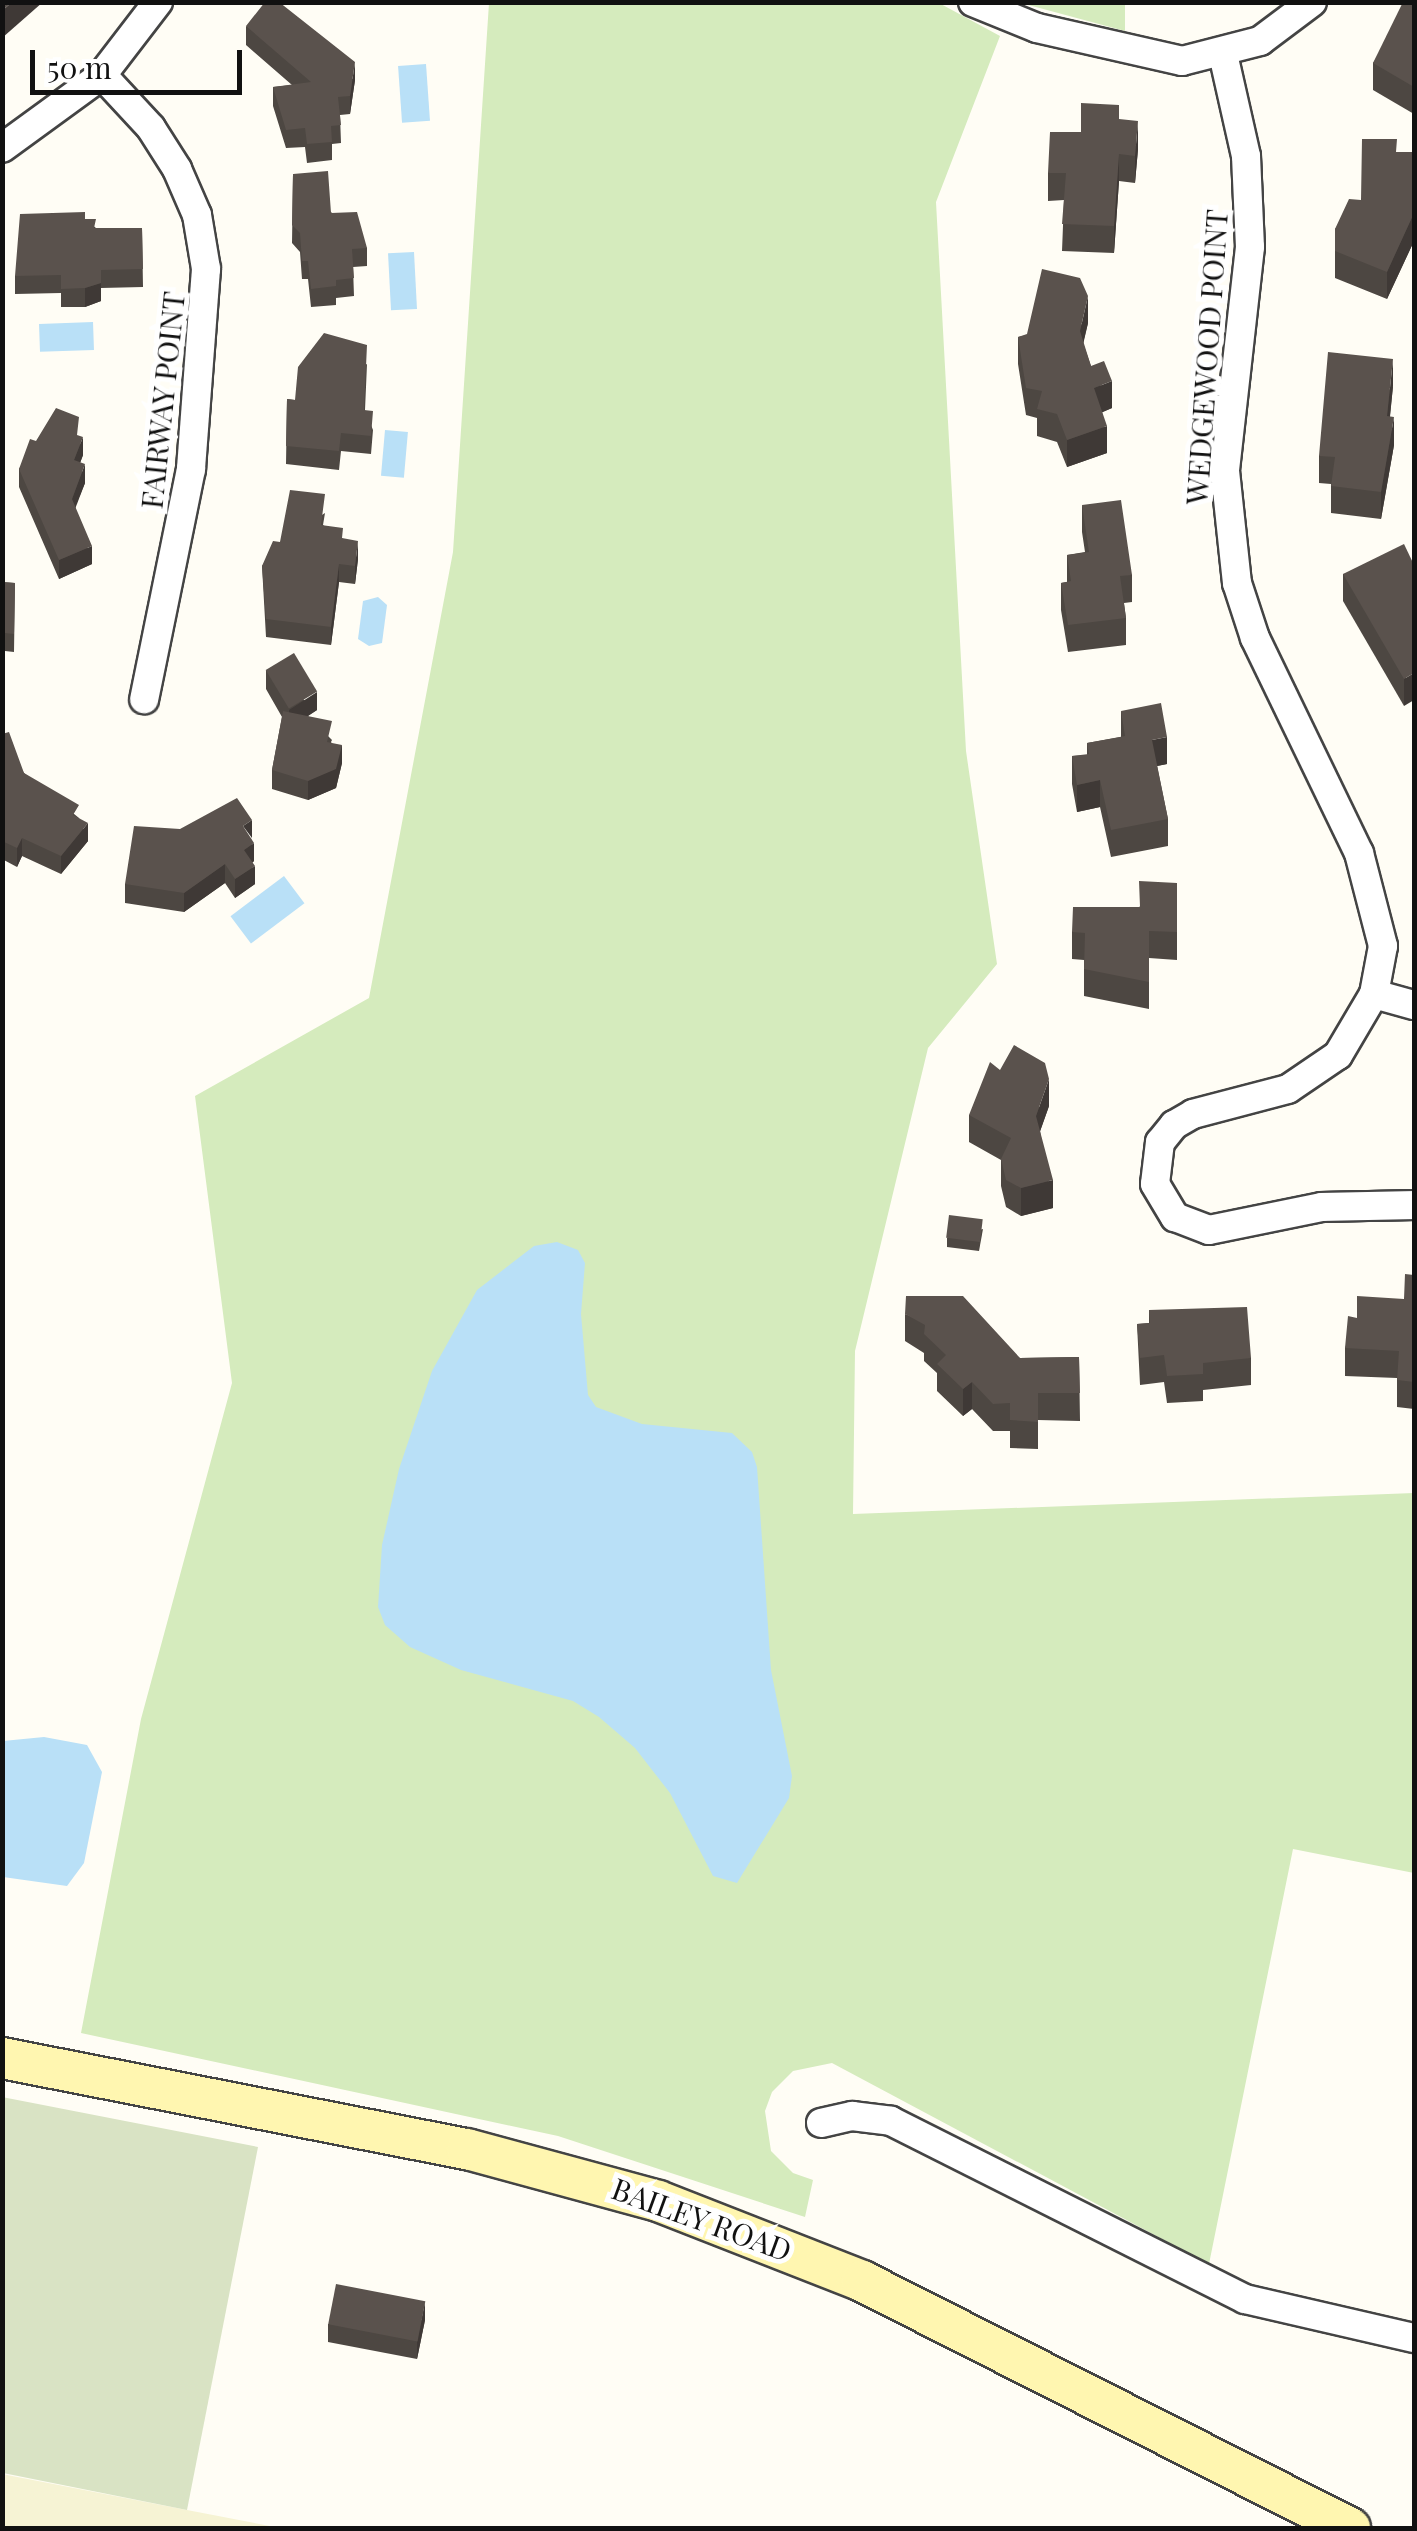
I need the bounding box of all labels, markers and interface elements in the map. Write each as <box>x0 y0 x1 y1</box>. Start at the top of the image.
scale bar <box>35 30 248 92</box>
text: 50 m <box>47 47 112 87</box>
street label: WEDGEWOOD POINT <box>1178 208 1234 506</box>
street label: FAIRWAY POINT <box>133 289 191 511</box>
street label: BAILEY ROAD <box>607 2170 797 2268</box>

